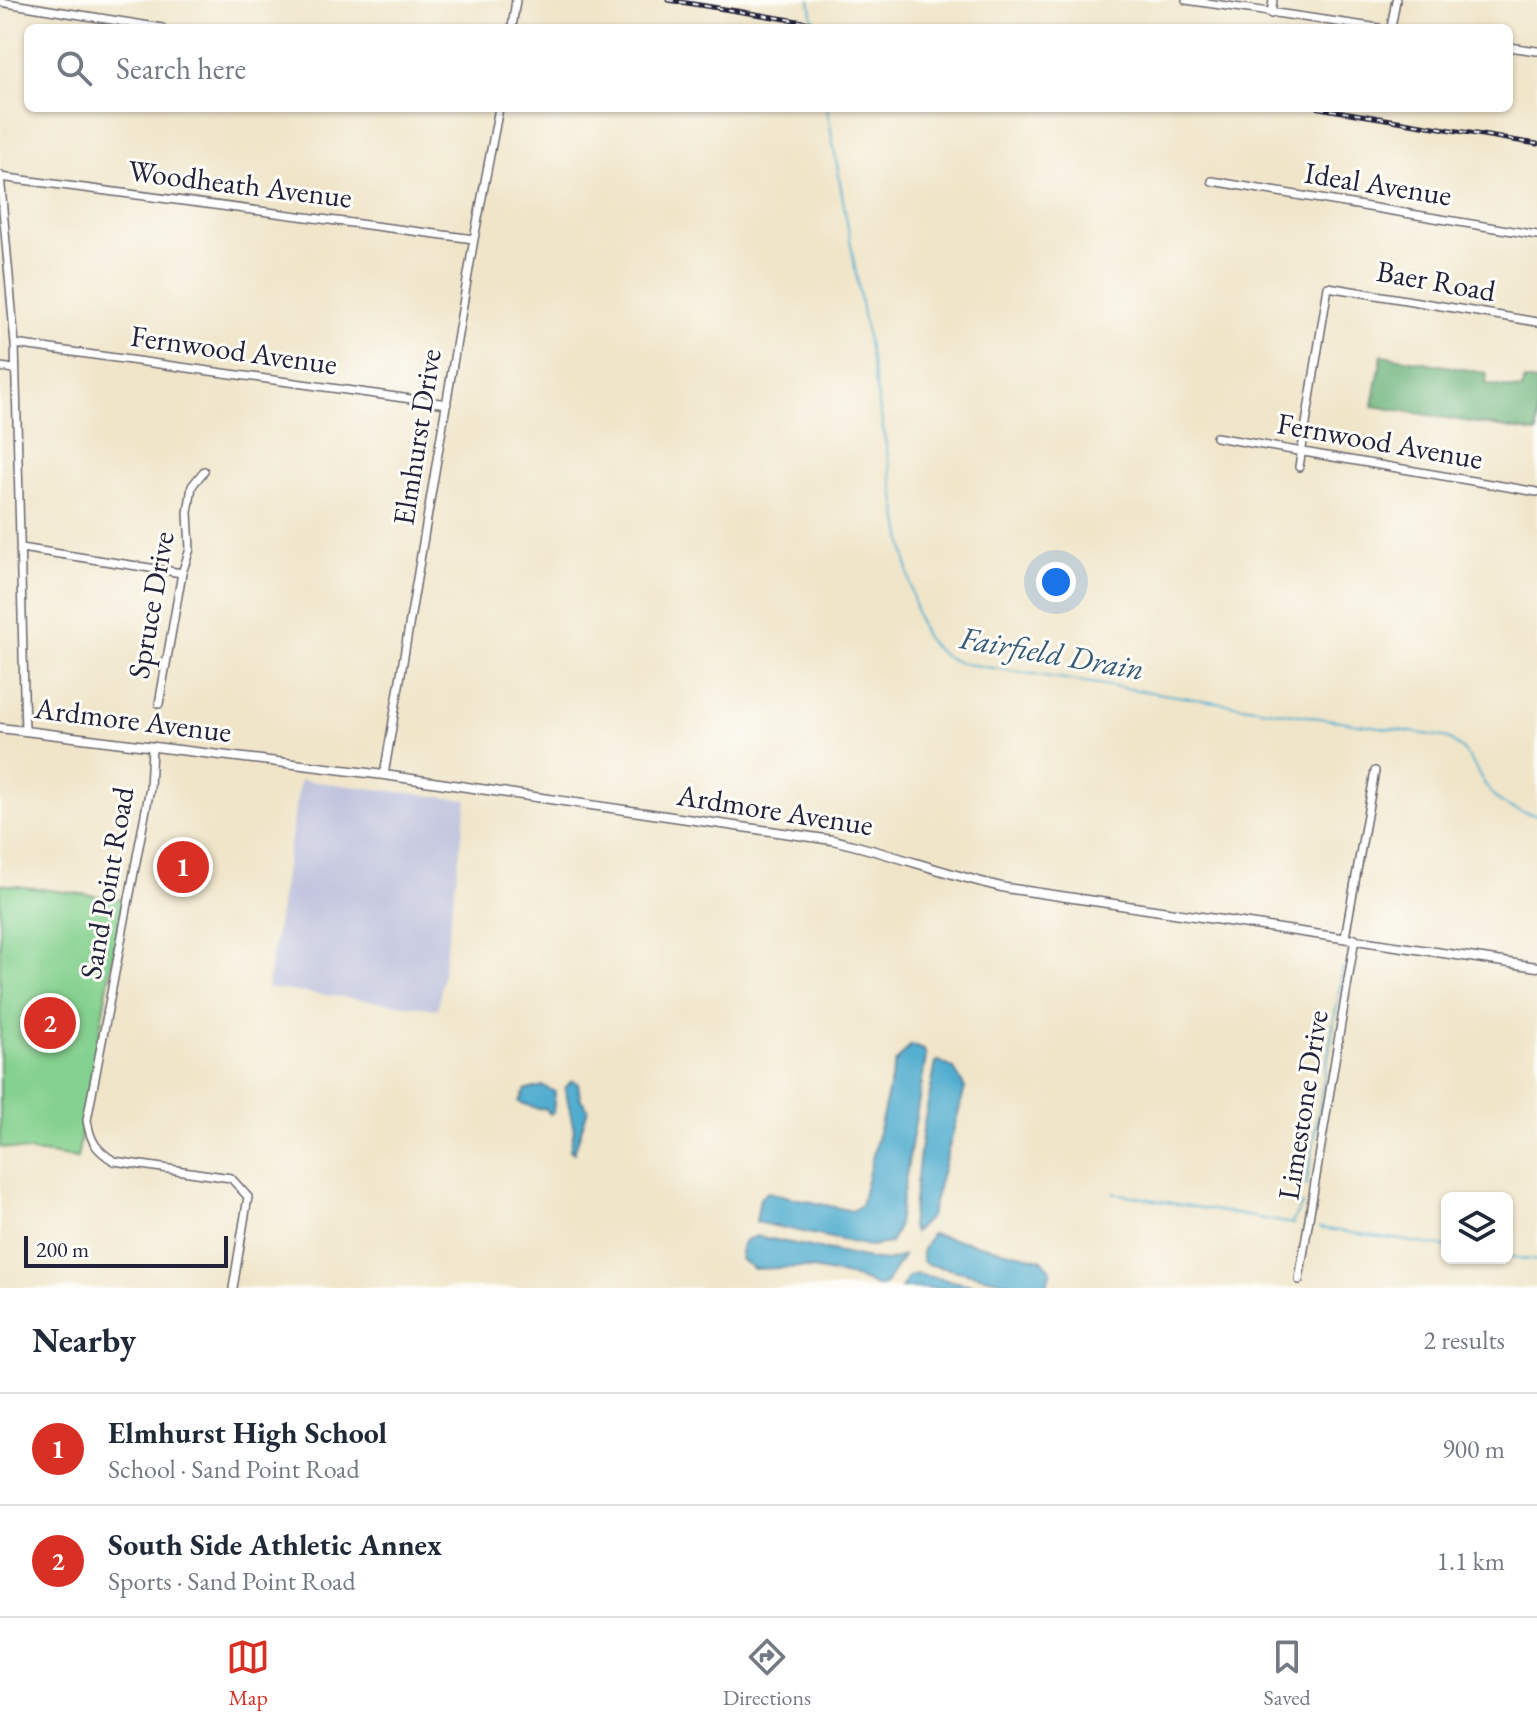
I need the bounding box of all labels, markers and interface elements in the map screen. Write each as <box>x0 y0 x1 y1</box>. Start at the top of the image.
search box <box>24 24 1513 112</box>
icon: search <box>52 46 96 90</box>
text: Search here <box>116 49 246 88</box>
street label: Woodheath Avenue <box>126 150 354 217</box>
street label: Ideal Avenue <box>1302 153 1454 214</box>
street label: Baer Road <box>1374 251 1499 310</box>
street label: Fernwood Avenue <box>128 316 340 383</box>
street label: Elmhurst Drive <box>383 346 450 528</box>
street label: Fernwood Avenue <box>1274 403 1486 478</box>
street label: Spruce Drive <box>118 528 183 682</box>
your location <box>1036 562 1076 602</box>
water label: Fairfield Drain <box>956 616 1147 690</box>
street label: Ardmore Avenue <box>31 688 234 751</box>
street label: Ardmore Avenue <box>673 775 876 844</box>
street label: Sand Point Road <box>70 783 143 982</box>
pin: 1 <box>157 837 209 897</box>
pin: 2 <box>24 993 76 1053</box>
street label: Limestone Drive <box>1268 1007 1337 1203</box>
map controls <box>1441 1192 1513 1264</box>
button: layers <box>1441 1192 1513 1264</box>
scale bar <box>24 1232 228 1268</box>
text: 200 m <box>36 1235 89 1264</box>
text: Nearby <box>32 1318 136 1362</box>
text: 2 results <box>1424 1323 1505 1357</box>
text: Elmhurst High School <box>108 1413 387 1452</box>
text: 1 <box>51 1432 65 1466</box>
text: 900 m <box>1442 1432 1505 1466</box>
text: School · Sand Point Road <box>108 1452 360 1486</box>
text: South Side Athletic Annex <box>108 1525 442 1564</box>
text: 2 <box>51 1544 65 1578</box>
text: 1.1 km <box>1436 1544 1505 1578</box>
text: Sports · Sand Point Road <box>108 1564 356 1598</box>
tab: Map <box>226 1635 270 1712</box>
tab: Directions <box>723 1635 811 1712</box>
tab: Saved <box>1264 1635 1311 1712</box>

